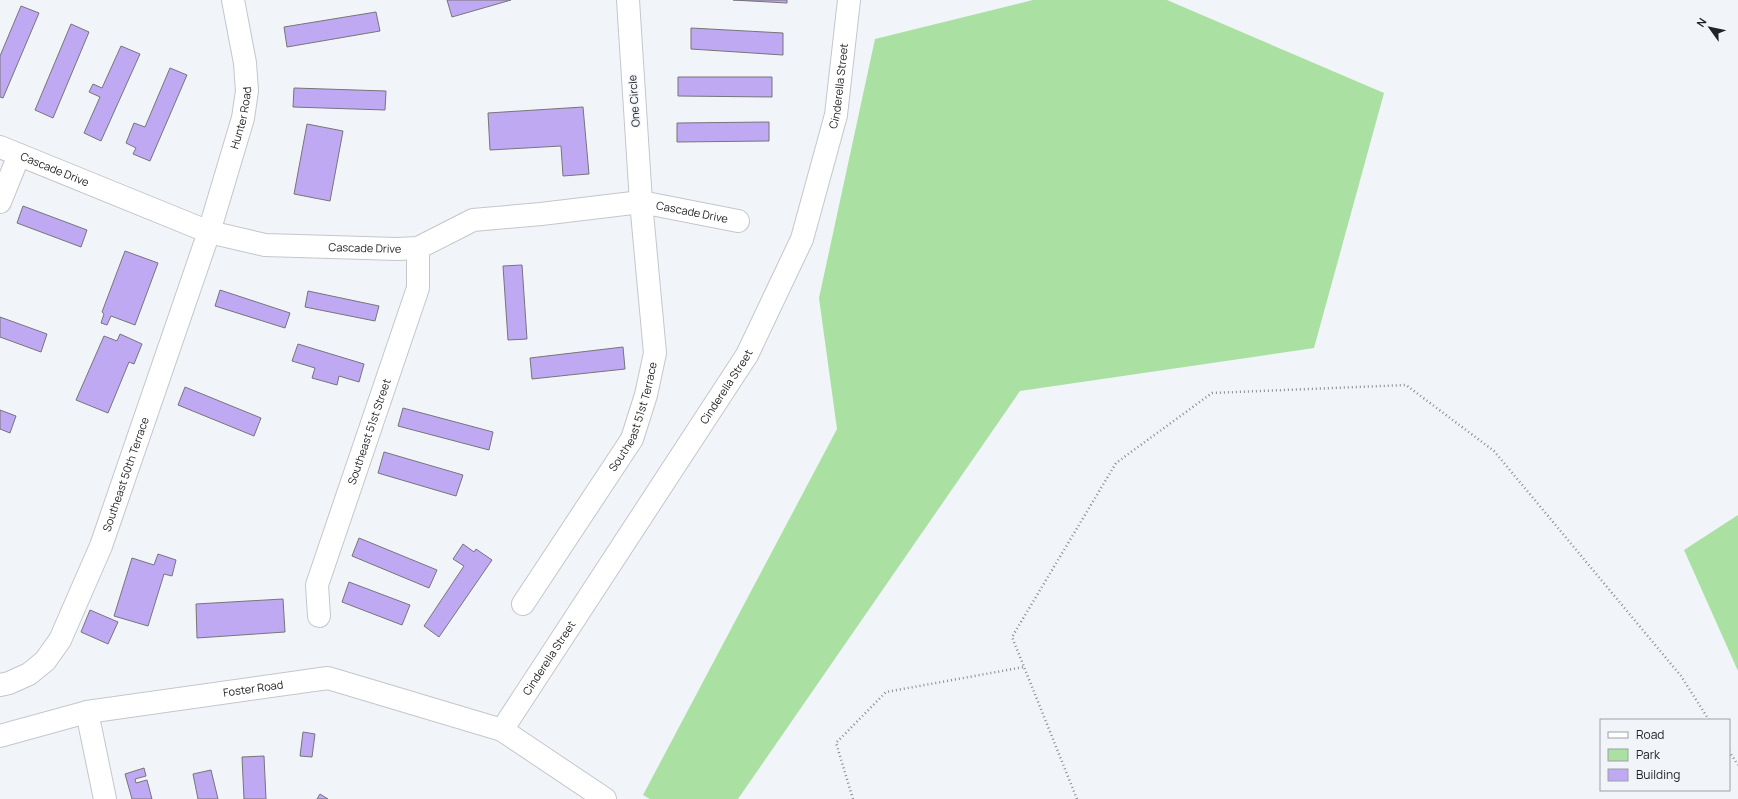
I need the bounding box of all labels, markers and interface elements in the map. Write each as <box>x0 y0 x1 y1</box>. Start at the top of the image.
north arrow <box>1690 8 1730 48</box>
text: N <box>1693 15 1710 30</box>
street label: Cinderella Street <box>825 42 851 130</box>
street label: One Circle <box>624 74 643 128</box>
street label: Hunter Road <box>226 86 254 151</box>
street label: Cascade Drive <box>18 148 92 190</box>
street label: Cascade Drive <box>655 197 730 226</box>
street label: Cascade Drive <box>328 239 402 256</box>
street label: Cinderella Street <box>696 347 756 427</box>
street label: Southeast 51st Terrace <box>605 360 660 474</box>
street label: Southeast 51st Street <box>344 377 394 487</box>
street label: Southeast 50th Terrace <box>99 414 152 533</box>
street label: Cinderella Street <box>519 618 578 698</box>
street label: Foster Road <box>222 676 284 700</box>
legend <box>1600 719 1730 791</box>
text: Road <box>1636 726 1664 743</box>
text: Park <box>1636 746 1661 763</box>
text: Building <box>1636 766 1680 783</box>

